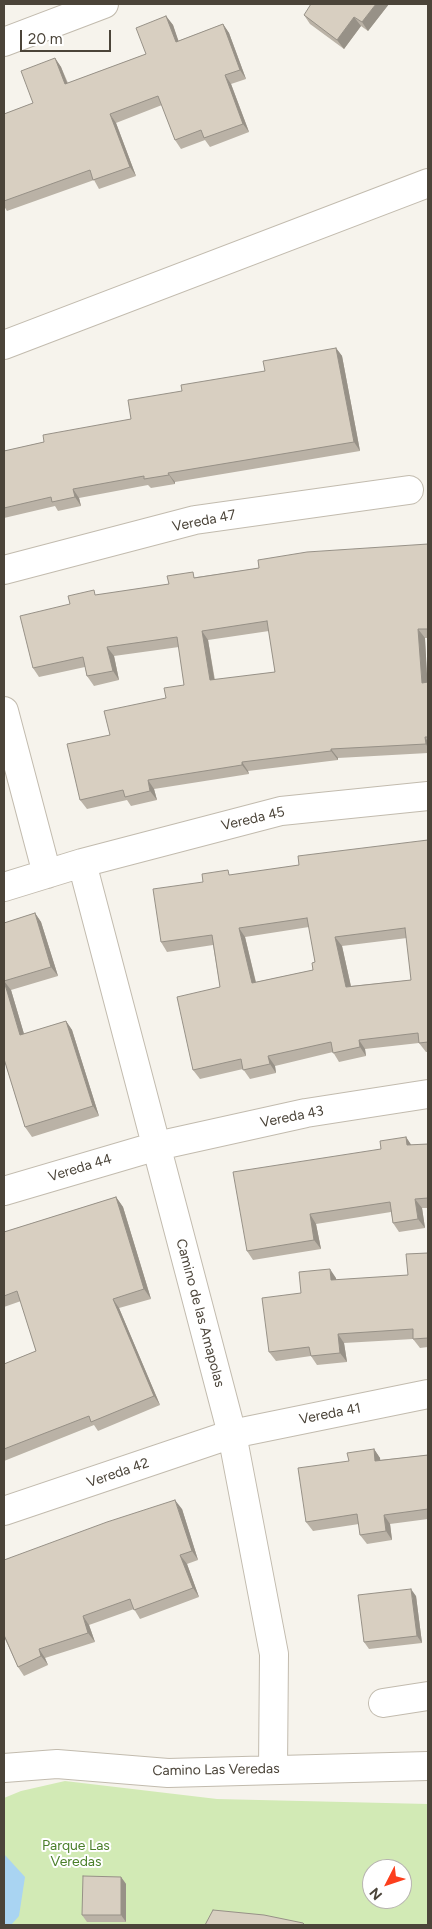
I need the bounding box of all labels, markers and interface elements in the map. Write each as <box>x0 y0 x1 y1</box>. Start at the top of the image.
scale bar <box>22 20 114 52</box>
text: 20 m <box>28 30 62 48</box>
street label: Vereda 47 <box>171 507 237 535</box>
street label: Vereda 45 <box>220 804 286 834</box>
street label: Vereda 43 <box>259 1103 325 1131</box>
street label: Vereda 44 <box>46 1150 114 1186</box>
street label: Camino de las Amapolas <box>172 1237 228 1389</box>
street label: Vereda 41 <box>298 1400 362 1428</box>
street label: Vereda 42 <box>85 1455 151 1491</box>
street label: Camino Las Veredas <box>152 1760 280 1780</box>
park label: Parque Las Veredas <box>42 1838 110 1870</box>
north arrow <box>362 1859 412 1909</box>
text: N <box>366 1884 386 1903</box>

